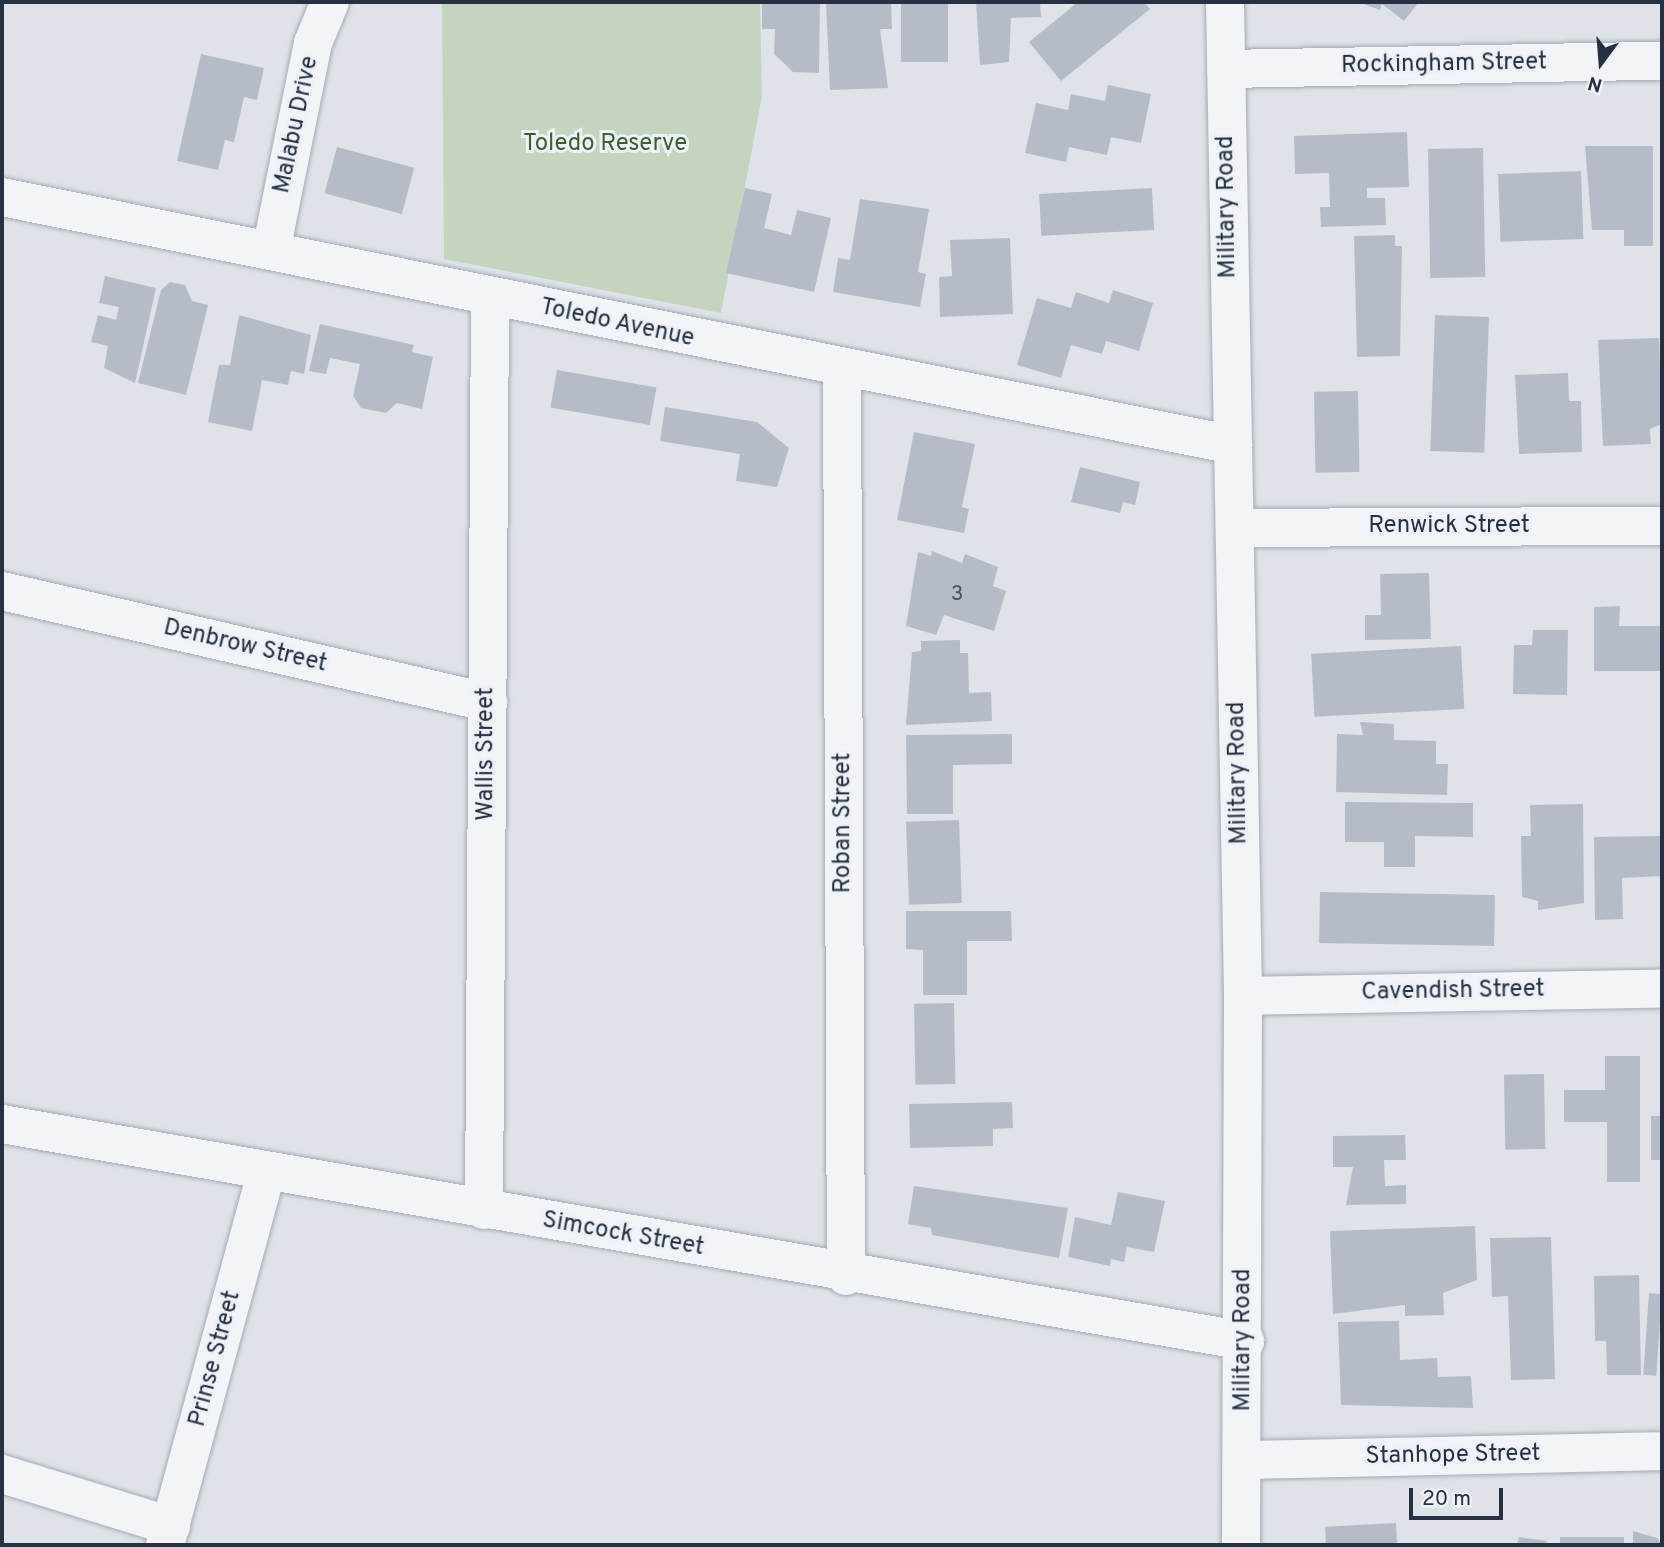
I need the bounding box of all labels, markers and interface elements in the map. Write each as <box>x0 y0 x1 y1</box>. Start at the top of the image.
north arrow <box>1566 28 1636 98</box>
street label: Rockingham Street <box>1341 49 1547 81</box>
street label: Malabu Drive <box>268 54 326 196</box>
text: N <box>1585 70 1605 97</box>
park label: Toledo Reserve <box>523 131 687 159</box>
street label: Military Road <box>1212 135 1244 279</box>
street label: Toledo Avenue <box>537 294 697 354</box>
street label: Renwick Street <box>1368 513 1530 541</box>
house number: 3 <box>951 582 963 608</box>
street label: Denbrow Street <box>160 614 330 680</box>
street label: Wallis Street <box>473 687 501 821</box>
street label: Military Road <box>1223 701 1255 845</box>
street label: Roban Street <box>830 753 858 893</box>
street label: Cavendish Street <box>1361 976 1545 1008</box>
street label: Simcock Street <box>540 1207 706 1263</box>
street label: Military Road <box>1230 1269 1258 1411</box>
street label: Prinse Street <box>184 1288 248 1430</box>
street label: Stanhope Street <box>1365 1440 1541 1472</box>
scale bar <box>1412 1474 1506 1518</box>
text: 20 m <box>1422 1486 1471 1513</box>

